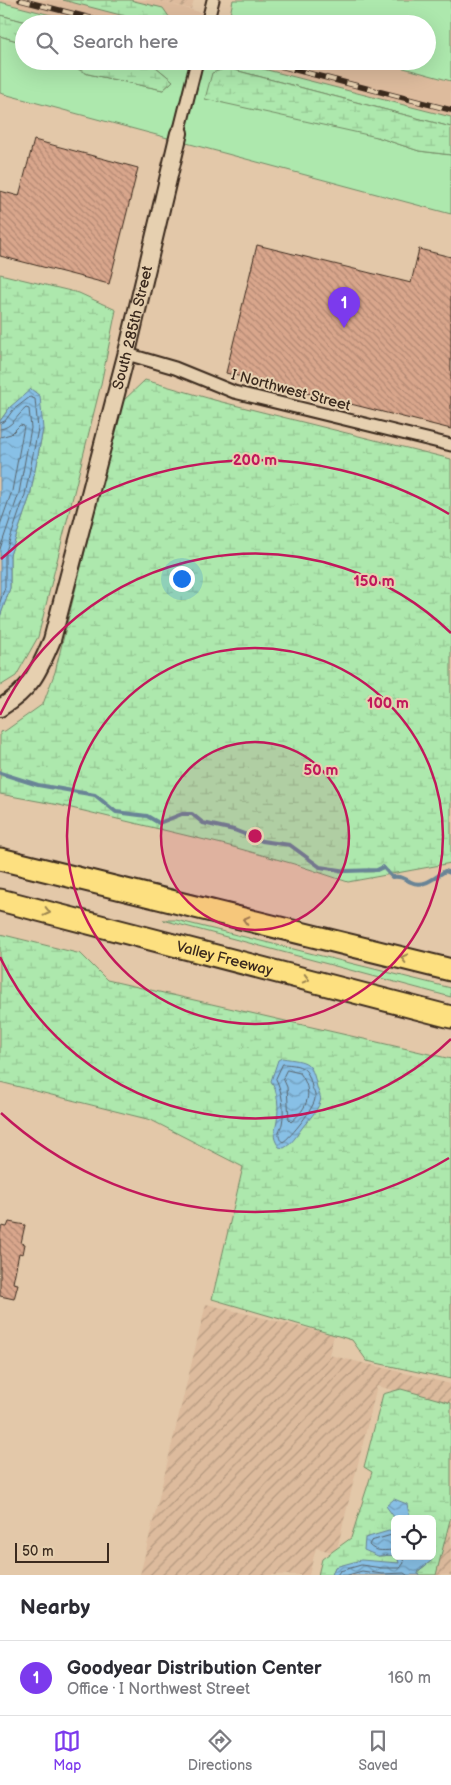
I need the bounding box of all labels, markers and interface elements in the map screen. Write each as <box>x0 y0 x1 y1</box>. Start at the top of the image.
search box <box>15 15 436 70</box>
icon: search <box>33 29 61 57</box>
text: Search here <box>73 31 178 54</box>
street label: South 285th Street <box>108 264 157 392</box>
pin: 1 <box>328 287 360 328</box>
street label: I Northwest Street <box>229 365 353 416</box>
text: 200 m <box>233 451 277 470</box>
your location <box>169 566 195 592</box>
text: 150 m <box>353 572 395 591</box>
text: 100 m <box>367 694 409 713</box>
text: 50 m <box>304 761 339 780</box>
centre of rings <box>246 827 264 845</box>
one-way arrow <box>43 906 52 917</box>
one-way arrow <box>241 915 250 926</box>
street label: Valley Freeway <box>174 937 275 980</box>
one-way arrow <box>399 953 408 964</box>
one-way arrow <box>302 973 311 984</box>
map controls <box>391 1515 436 1560</box>
button: locate <box>391 1515 436 1560</box>
scale bar <box>15 1540 109 1563</box>
text: 50 m <box>22 1543 54 1560</box>
text: Nearby <box>20 1595 90 1620</box>
text: Goodyear Distribution Center <box>67 1657 322 1680</box>
text: 1 <box>33 1669 39 1688</box>
text: 160 m <box>388 1669 431 1688</box>
text: Office · I Northwest Street <box>67 1680 250 1699</box>
tab: Map <box>53 1727 81 1774</box>
tab: Directions <box>188 1727 252 1774</box>
tab: Saved <box>358 1727 398 1774</box>

